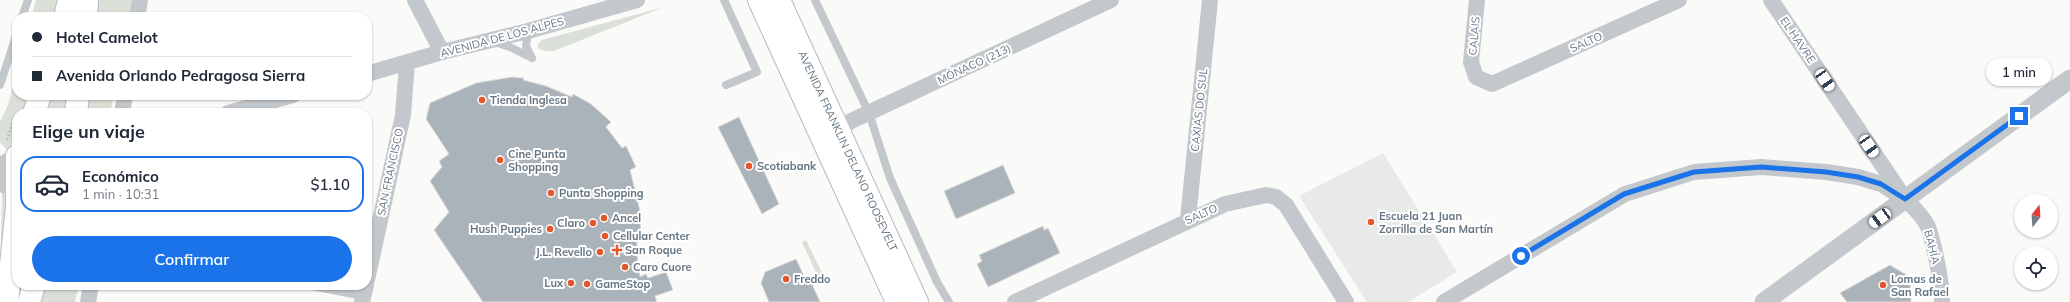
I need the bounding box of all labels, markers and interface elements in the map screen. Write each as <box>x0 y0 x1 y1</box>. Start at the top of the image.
street label: AVENIDA DE LOS ALPES <box>439 14 566 60</box>
street label: EL HAVRE <box>1777 14 1819 66</box>
street label: CALAIS <box>1465 16 1483 56</box>
text: Hotel Camelot <box>56 28 158 47</box>
street label: SALTO <box>1568 29 1604 55</box>
street label: MÓNACO (213) <box>935 41 1013 87</box>
street label: AVENIDA FRANKLIN DELANO ROOSEVELT <box>795 48 901 254</box>
callout: 1 min <box>1986 58 2052 86</box>
text: 1 min <box>2002 64 2036 80</box>
text: Avenida Orlando Pedragosa Sierra <box>56 66 305 85</box>
car <box>1813 67 1837 93</box>
street label: CAXIAS DO SUL <box>1188 68 1210 152</box>
place label: Tienda Inglesa <box>490 93 567 107</box>
marker: Tienda Inglesa <box>477 95 487 105</box>
route end <box>2010 107 2028 125</box>
text: Elige un viaje <box>32 120 145 143</box>
street label: SAN FRANCISCO <box>374 127 406 217</box>
car <box>1857 133 1881 159</box>
place label: Cine Punta Shopping <box>508 147 566 174</box>
marker: Cine Punta Shopping <box>495 155 505 165</box>
place label: Scotiabank <box>757 159 817 173</box>
marker: Scotiabank <box>744 161 754 171</box>
icon: car <box>34 166 70 202</box>
text: Económico <box>82 167 159 186</box>
text: $1.10 <box>310 175 350 194</box>
text: 1 min · 10:31 <box>82 186 159 202</box>
place label: Punta Shopping <box>559 186 644 200</box>
marker: Punta Shopping <box>546 188 556 198</box>
north arrow <box>2014 194 2058 238</box>
map controls <box>2014 194 2058 290</box>
street label: SALTO <box>1183 201 1219 227</box>
car <box>1867 206 1893 230</box>
place label: Escuela 21 Juan Zorrilla de San Martín <box>1379 209 1493 236</box>
place label: Ancel <box>612 211 641 225</box>
marker: Ancel <box>599 213 609 223</box>
place label: Claro <box>557 216 585 230</box>
marker: Escuela 21 Juan Zorrilla de San Martín <box>1366 217 1376 227</box>
marker: Claro <box>588 218 598 228</box>
place label: Hush Puppies <box>470 222 542 236</box>
marker: Hush Puppies <box>545 224 555 234</box>
street label: BAHÍA <box>1921 228 1943 266</box>
place label: Cellular Center <box>613 229 690 243</box>
marker: Cellular Center <box>600 231 610 241</box>
button: Confirmar <box>32 236 352 282</box>
place label: San Roque <box>625 243 682 257</box>
place label: J.L. Revello <box>536 245 592 259</box>
marker: San Roque <box>612 245 622 255</box>
button: locate <box>2014 246 2058 290</box>
marker: J.L. Revello <box>595 247 605 257</box>
route start <box>1512 247 1530 265</box>
place label: Caro Cuore <box>633 260 692 274</box>
marker: Caro Cuore <box>620 262 630 272</box>
place label: Freddo <box>794 272 831 286</box>
place label: Lomas de San Rafael <box>1891 272 1949 299</box>
marker: Freddo <box>781 274 791 284</box>
place label: Lux <box>544 276 564 290</box>
place label: GameStop <box>595 277 651 291</box>
marker: Lux <box>566 278 576 288</box>
marker: GameStop <box>582 279 592 289</box>
marker: Lomas de San Rafael <box>1878 280 1888 290</box>

